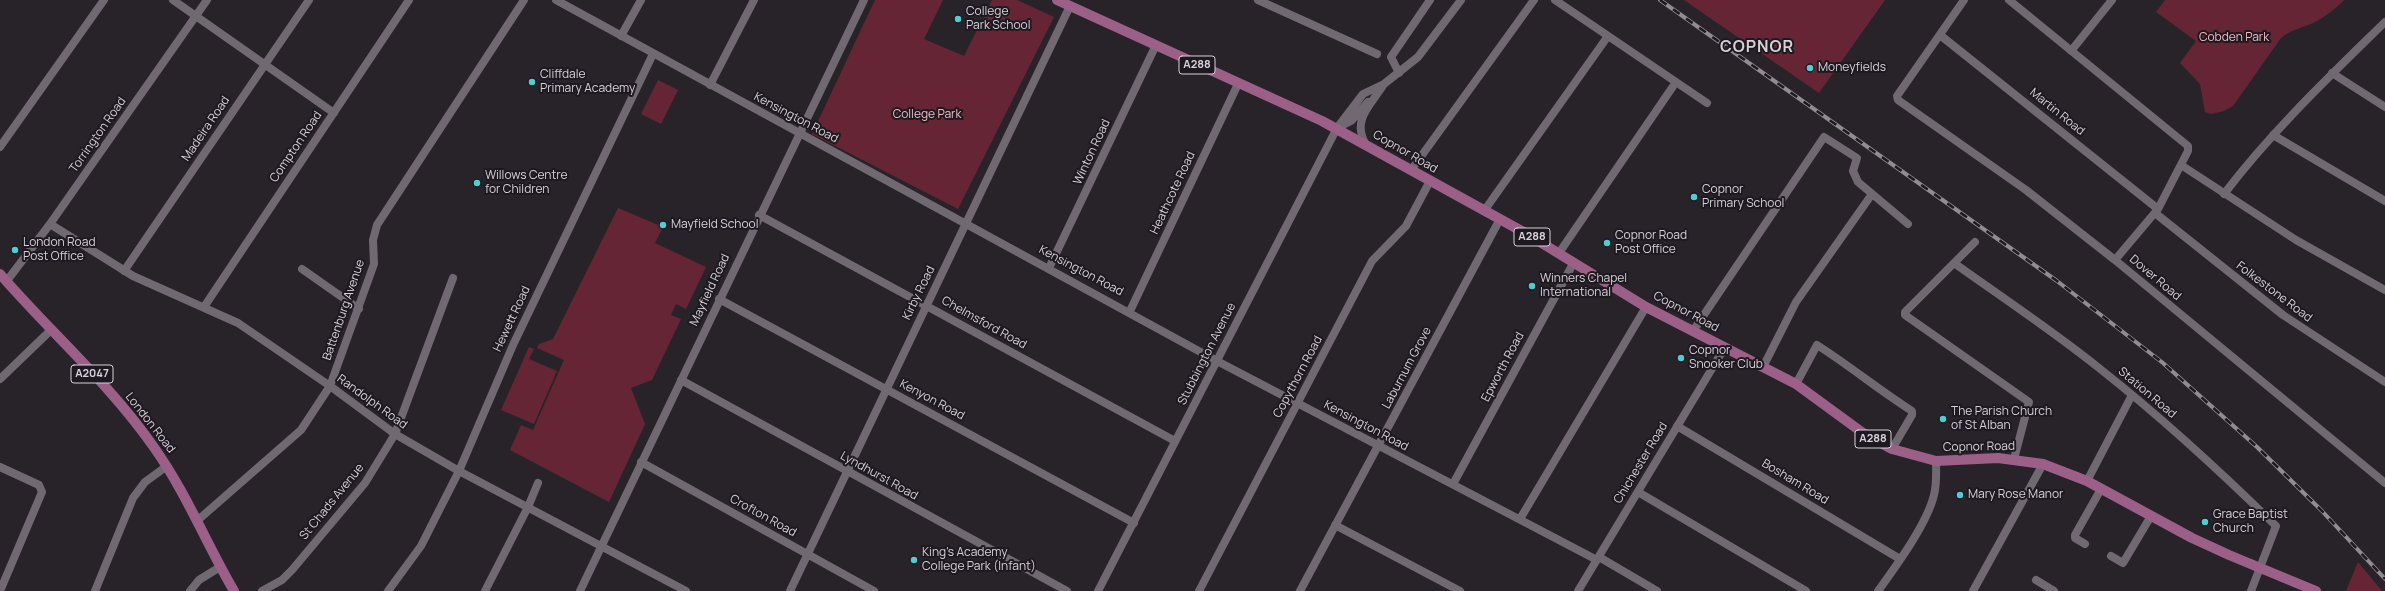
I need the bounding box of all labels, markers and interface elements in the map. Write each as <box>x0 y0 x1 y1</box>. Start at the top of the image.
place label: College Park School <box>966 5 1030 33</box>
marker: College Park School <box>953 14 963 24</box>
park label: Cobden Park <box>2199 31 2269 45</box>
district label: COPNOR <box>1720 38 1794 58</box>
road number: A288 <box>1179 56 1215 74</box>
place label: Moneyfields <box>1818 61 1886 75</box>
marker: Moneyfields <box>1805 63 1815 73</box>
place label: Cliffdale Primary Academy <box>540 68 635 96</box>
marker: Cliffdale Primary Academy <box>527 77 537 87</box>
street label: Martin Road <box>2027 85 2087 139</box>
street label: Kensington Road <box>751 90 841 146</box>
street label: Madeira Road <box>179 94 233 164</box>
street label: Torrington Road <box>67 95 129 175</box>
park label: College Park <box>893 108 961 122</box>
street label: Compton Road <box>267 109 325 185</box>
street label: Winton Road <box>1071 117 1113 187</box>
street label: Copnor Road <box>1370 128 1440 176</box>
street label: Heathcote Road <box>1148 149 1198 237</box>
place label: Willows Centre for Children <box>485 169 567 197</box>
marker: Willows Centre for Children <box>472 178 482 188</box>
place label: Copnor Primary School <box>1702 183 1784 211</box>
marker: Copnor Primary School <box>1689 192 1699 202</box>
place label: Mayfield School <box>671 218 758 232</box>
marker: Mayfield School <box>658 220 668 230</box>
road number: A288 <box>1514 228 1550 246</box>
place label: Copnor Road Post Office <box>1615 229 1687 257</box>
place label: London Road Post Office <box>23 236 95 264</box>
marker: Copnor Road Post Office <box>1602 238 1612 248</box>
street label: Kensington Road <box>1036 243 1126 299</box>
marker: London Road Post Office <box>10 245 20 255</box>
street label: Mayfield Road <box>687 252 733 328</box>
street label: Dover Road <box>2126 252 2184 304</box>
street label: Battenburg Avenue <box>320 258 368 362</box>
street label: Folkestone Road <box>2233 259 2315 325</box>
street label: Kirby Road <box>900 264 938 322</box>
place label: Winners Chapel International <box>1540 272 1627 300</box>
marker: Winners Chapel International <box>1527 281 1537 291</box>
street label: Hewett Road <box>491 284 533 354</box>
street label: Copnor Road <box>1651 289 1721 335</box>
street label: Chelmsford Road <box>939 294 1029 352</box>
street label: Stubbington Avenue <box>1175 300 1239 408</box>
street label: Laburnum Grove <box>1379 325 1435 411</box>
street label: Epworth Road <box>1479 330 1527 404</box>
street label: Copythorn Road <box>1270 334 1326 420</box>
place label: Copnor Snooker Club <box>1689 344 1763 372</box>
marker: Copnor Snooker Club <box>1676 353 1686 363</box>
street label: Station Road <box>2115 364 2179 422</box>
road number: A2047 <box>71 365 113 383</box>
street label: Randolph Road <box>334 372 410 432</box>
street label: Kenyon Road <box>897 377 967 423</box>
street label: London Road <box>122 390 178 456</box>
street label: Kensington Road <box>1321 398 1411 454</box>
place label: The Parish Church of St Alban <box>1951 405 2052 433</box>
marker: The Parish Church of St Alban <box>1938 414 1948 424</box>
street label: Chichester Road <box>1611 420 1671 506</box>
road number: A288 <box>1855 430 1891 448</box>
street label: Copnor Road <box>1943 439 2015 455</box>
street label: Lyndhurst Road <box>838 449 920 503</box>
street label: Bosham Road <box>1759 456 1831 508</box>
street label: St Chads Avenue <box>297 461 367 543</box>
place label: Mary Rose Manor <box>1968 488 2063 502</box>
marker: Mary Rose Manor <box>1955 490 1965 500</box>
street label: Crofton Road <box>727 492 799 540</box>
place label: Grace Baptist Church <box>2213 508 2288 536</box>
marker: Grace Baptist Church <box>2200 517 2210 527</box>
place label: King's Academy College Park (Infant) <box>922 546 1036 574</box>
marker: King's Academy College Park (Infant) <box>909 555 919 565</box>

